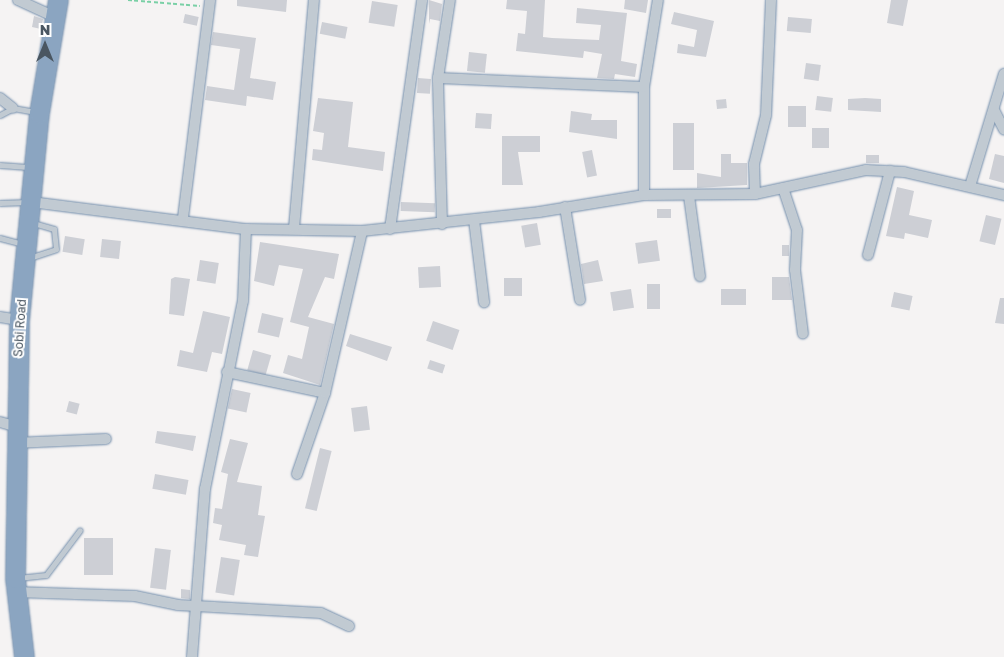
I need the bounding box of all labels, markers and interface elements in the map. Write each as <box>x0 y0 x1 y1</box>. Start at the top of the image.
north arrow <box>20 20 70 70</box>
text: N <box>40 21 50 38</box>
street label: Sobi Road <box>11 299 29 357</box>

